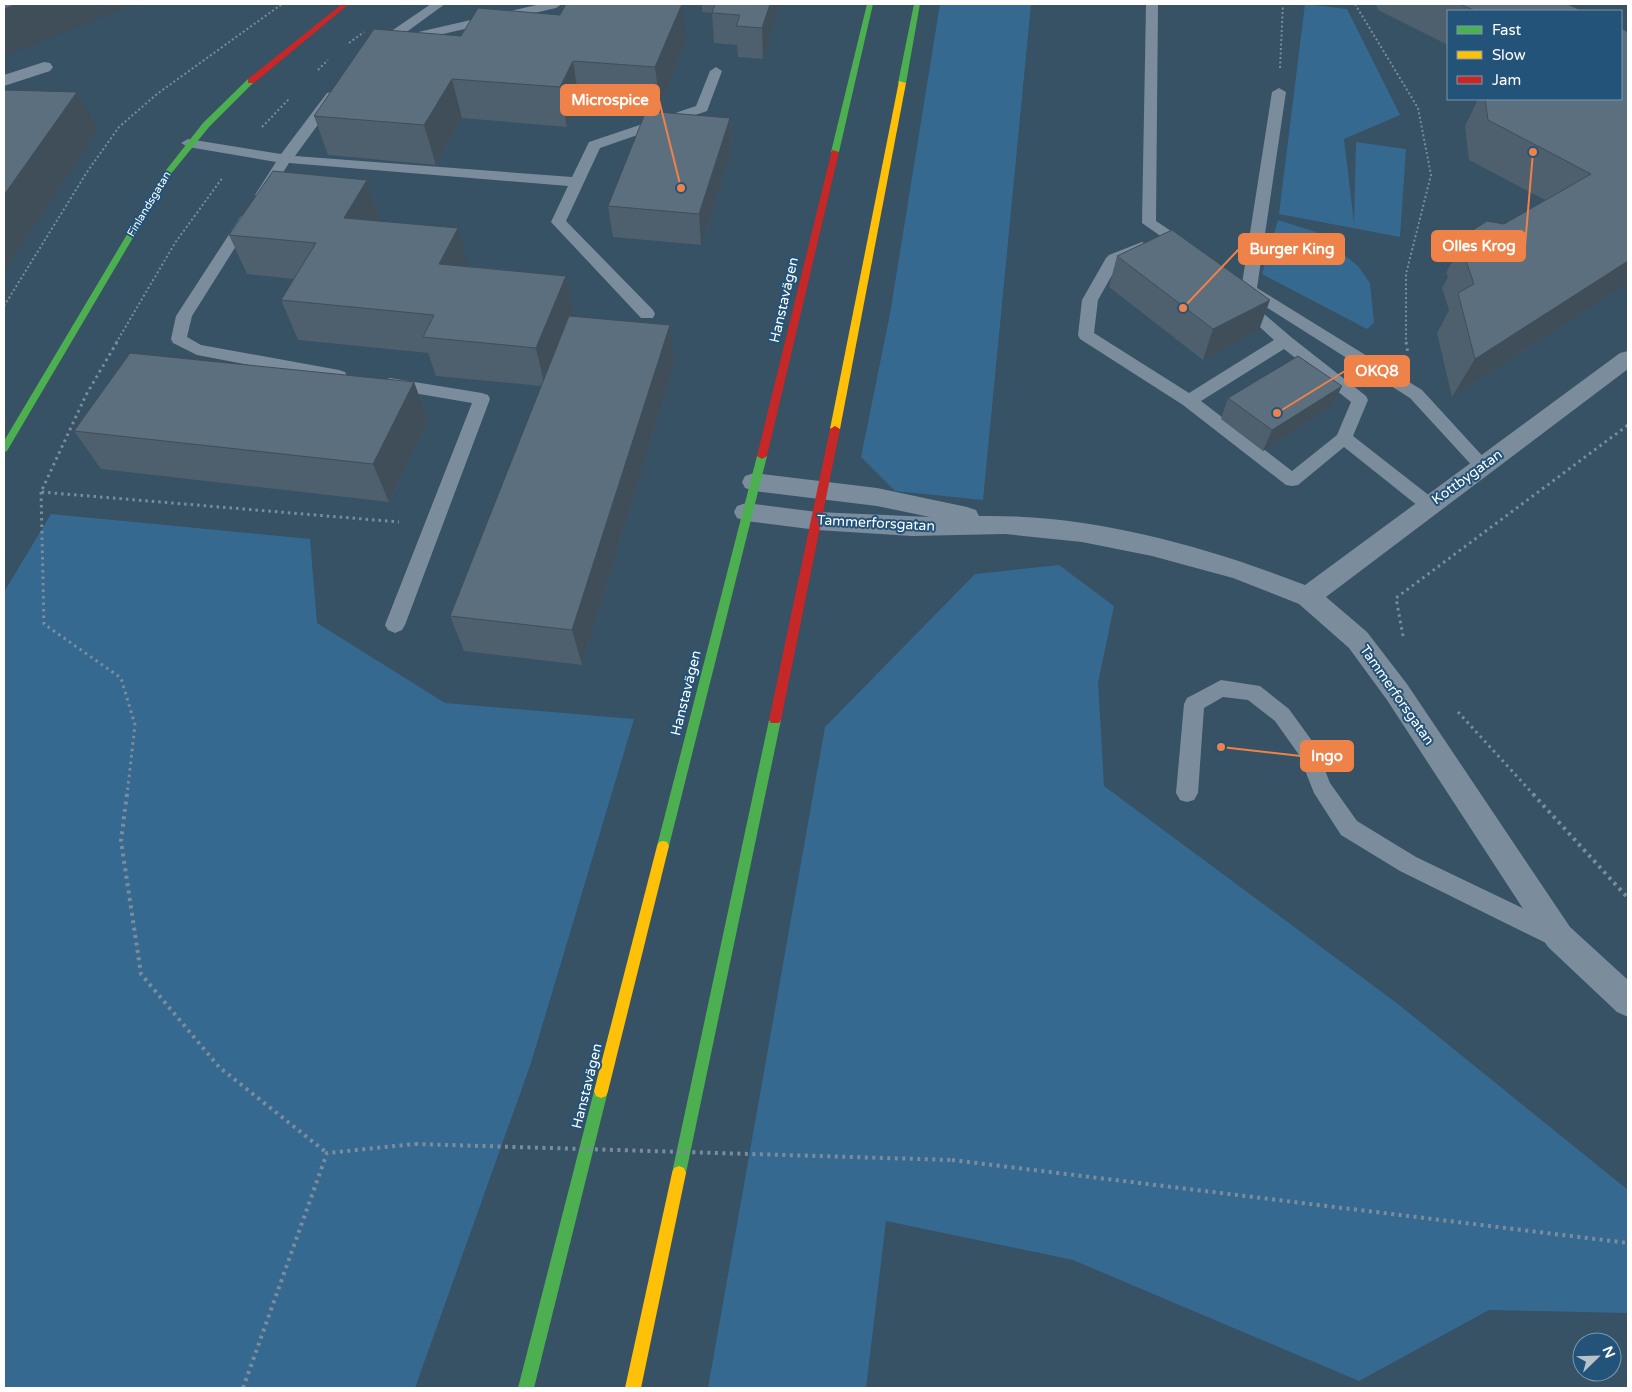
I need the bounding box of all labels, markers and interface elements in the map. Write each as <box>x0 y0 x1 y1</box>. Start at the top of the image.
legend <box>1447 10 1622 100</box>
text: Fast <box>1492 21 1522 39</box>
text: Slow <box>1492 46 1526 64</box>
text: Jam <box>1492 71 1521 89</box>
callout: Microspice <box>561 85 659 115</box>
text: Microspice <box>571 91 649 110</box>
street label: Finlandsgatan <box>124 169 174 239</box>
callout: Olles Krog <box>1432 231 1525 261</box>
callout: Burger King <box>1239 234 1344 264</box>
text: Olles Krog <box>1442 237 1516 256</box>
text: Burger King <box>1250 240 1334 259</box>
street label: Hanstavägen <box>766 256 802 344</box>
callout: OKQ8 <box>1345 356 1409 386</box>
text: OKQ8 <box>1355 362 1399 380</box>
street label: Kottbygatan <box>1428 446 1506 508</box>
street label: Tammerforsgatan <box>817 511 935 535</box>
street label: Tammerforsgatan <box>1356 642 1438 748</box>
street label: Hanstavägen <box>667 649 705 737</box>
callout: Ingo <box>1301 741 1353 771</box>
text: Ingo <box>1311 747 1343 766</box>
street label: Hanstavägen <box>568 1042 606 1130</box>
north arrow <box>1572 1332 1622 1382</box>
text: N <box>1598 1344 1619 1361</box>

